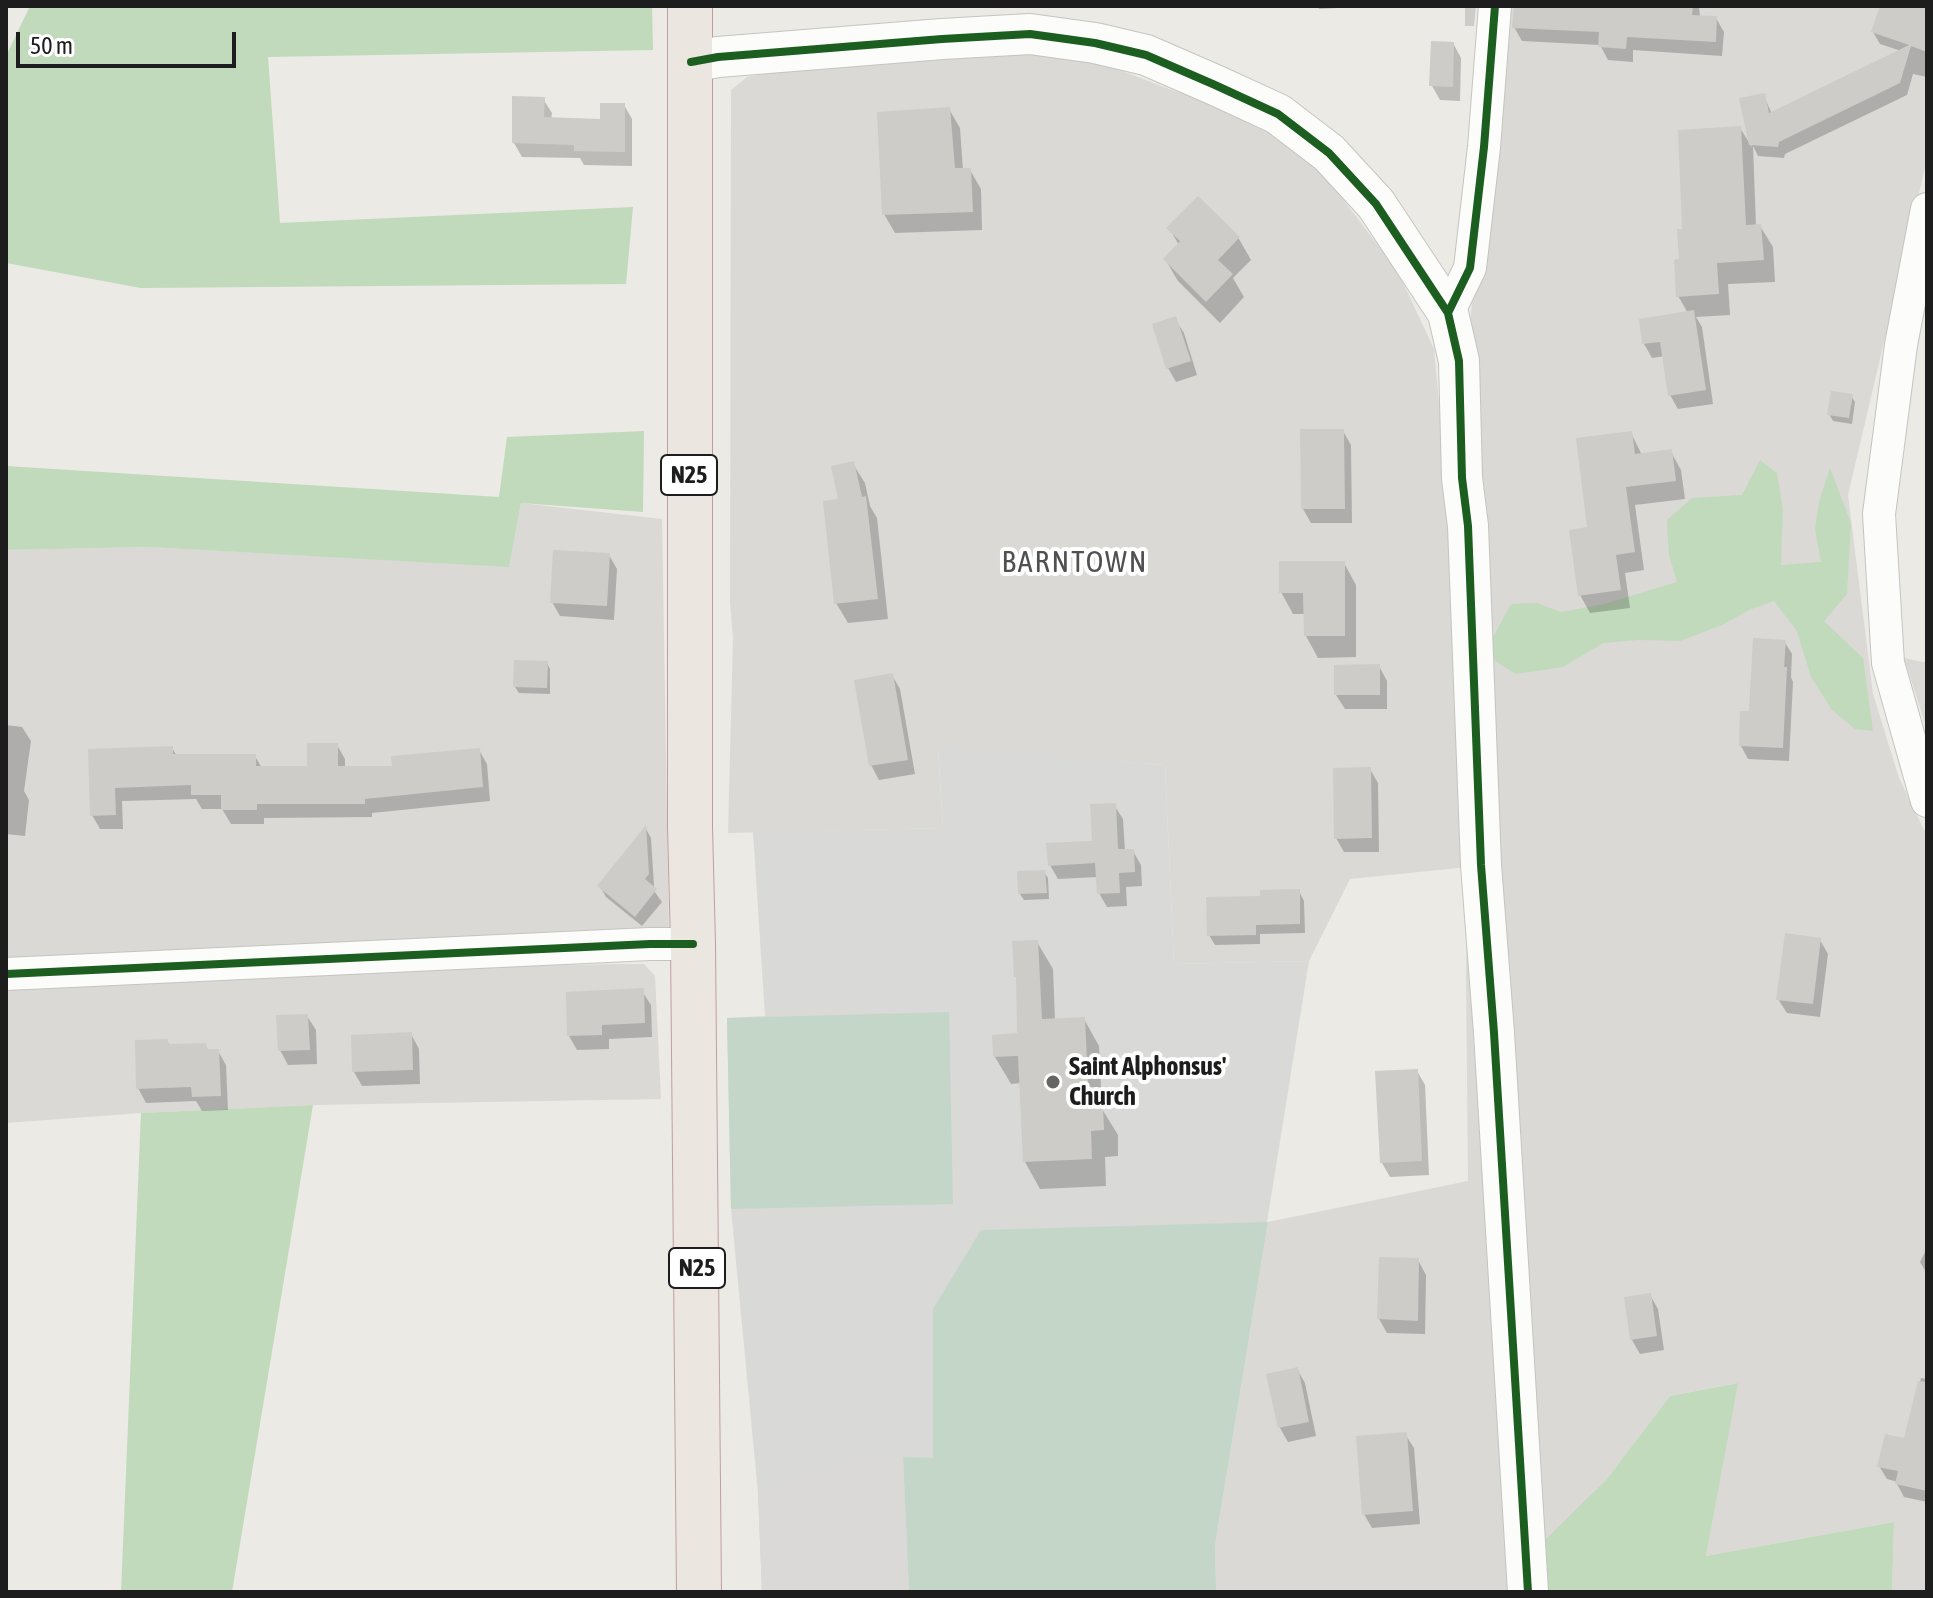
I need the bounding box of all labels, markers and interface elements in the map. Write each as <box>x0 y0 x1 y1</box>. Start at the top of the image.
scale bar <box>20 16 240 66</box>
text: 50 m <box>30 32 73 59</box>
road number: N25 <box>661 455 717 495</box>
district label: BARNTOWN <box>1002 545 1148 581</box>
place label: Saint Alphonsus' Church <box>1069 1051 1226 1112</box>
marker: Saint Alphonsus' Church <box>1044 1073 1062 1091</box>
road number: N25 <box>669 1248 725 1288</box>

